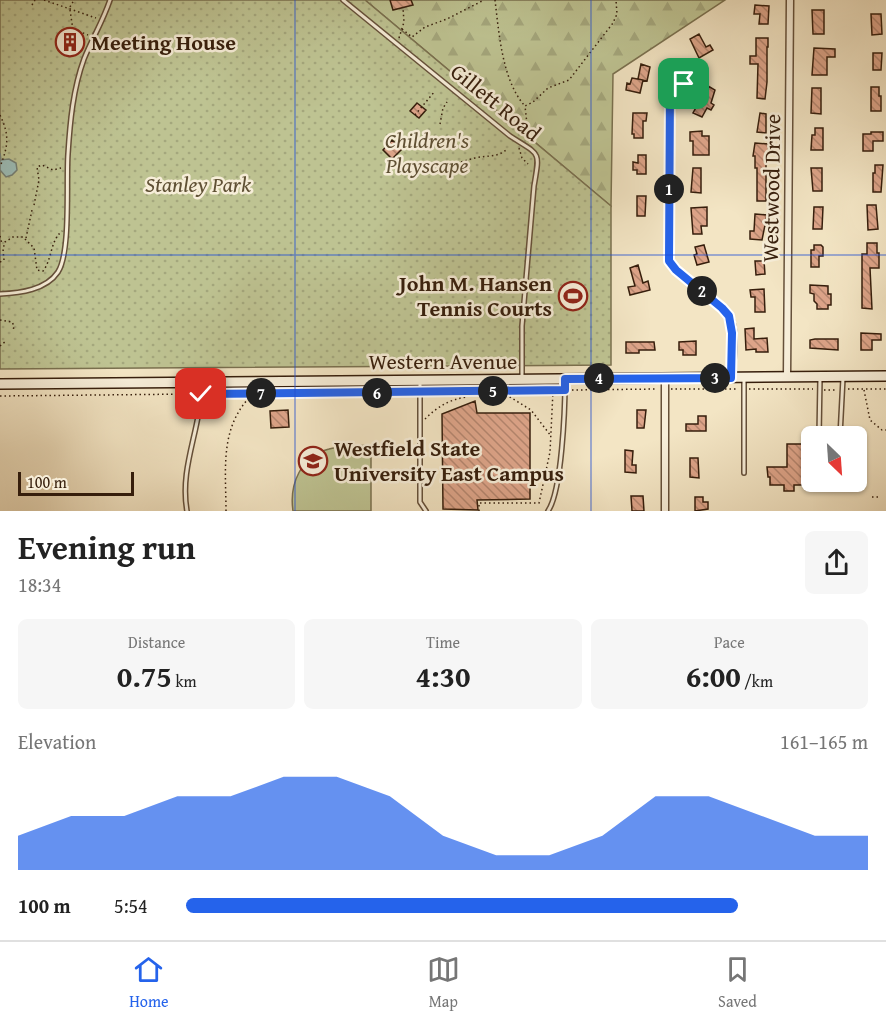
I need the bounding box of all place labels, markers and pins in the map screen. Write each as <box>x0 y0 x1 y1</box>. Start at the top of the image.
building icon: Meeting House <box>54 26 86 58</box>
place label: Meeting House <box>91 26 236 58</box>
pin <box>658 58 709 109</box>
pin: 1 <box>654 174 684 204</box>
place label: John M. Hansen Tennis Courts <box>395 267 552 324</box>
pin: 2 <box>687 276 717 306</box>
sports icon: John M. Hansen Tennis Courts <box>557 280 589 312</box>
pin: 4 <box>584 363 614 393</box>
pin: 3 <box>700 363 730 393</box>
pin <box>175 368 226 419</box>
pin: 5 <box>478 376 508 406</box>
pin: 7 <box>246 378 276 408</box>
pin: 6 <box>362 378 392 408</box>
place label: Westfield State University East Campus <box>334 432 564 489</box>
school or university icon: Westfield State University East Campus <box>297 445 329 477</box>

